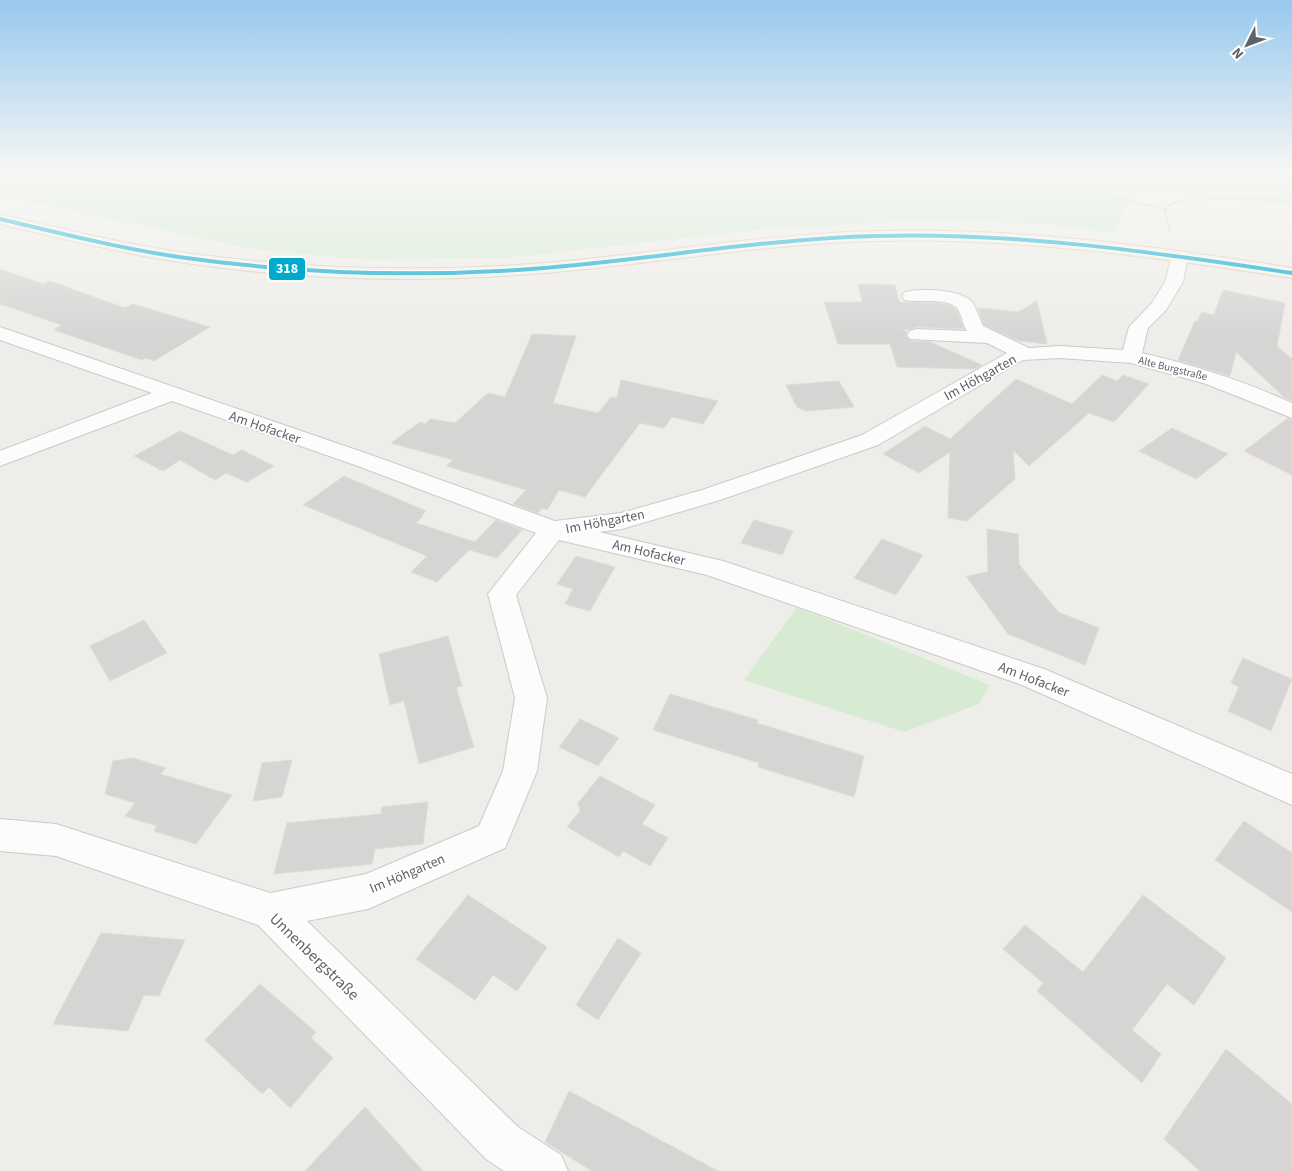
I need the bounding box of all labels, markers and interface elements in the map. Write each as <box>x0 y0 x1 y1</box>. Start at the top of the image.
north arrow <box>1222 20 1272 70</box>
text: N <box>1228 43 1249 63</box>
line badge: 318 <box>268 257 306 281</box>
text: 318 <box>276 259 298 279</box>
street label: Im Höhgarten <box>941 350 1020 406</box>
street label: Alte Burgstraße <box>1137 353 1210 384</box>
street label: Am Hofacker <box>226 406 303 450</box>
street label: Im Höhgarten <box>564 505 647 539</box>
street label: Am Hofacker <box>610 535 687 571</box>
street label: Am Hofacker <box>995 657 1072 703</box>
street label: Im Höhgarten <box>367 849 448 899</box>
street label: Unnenbergstraße <box>265 908 364 1005</box>

